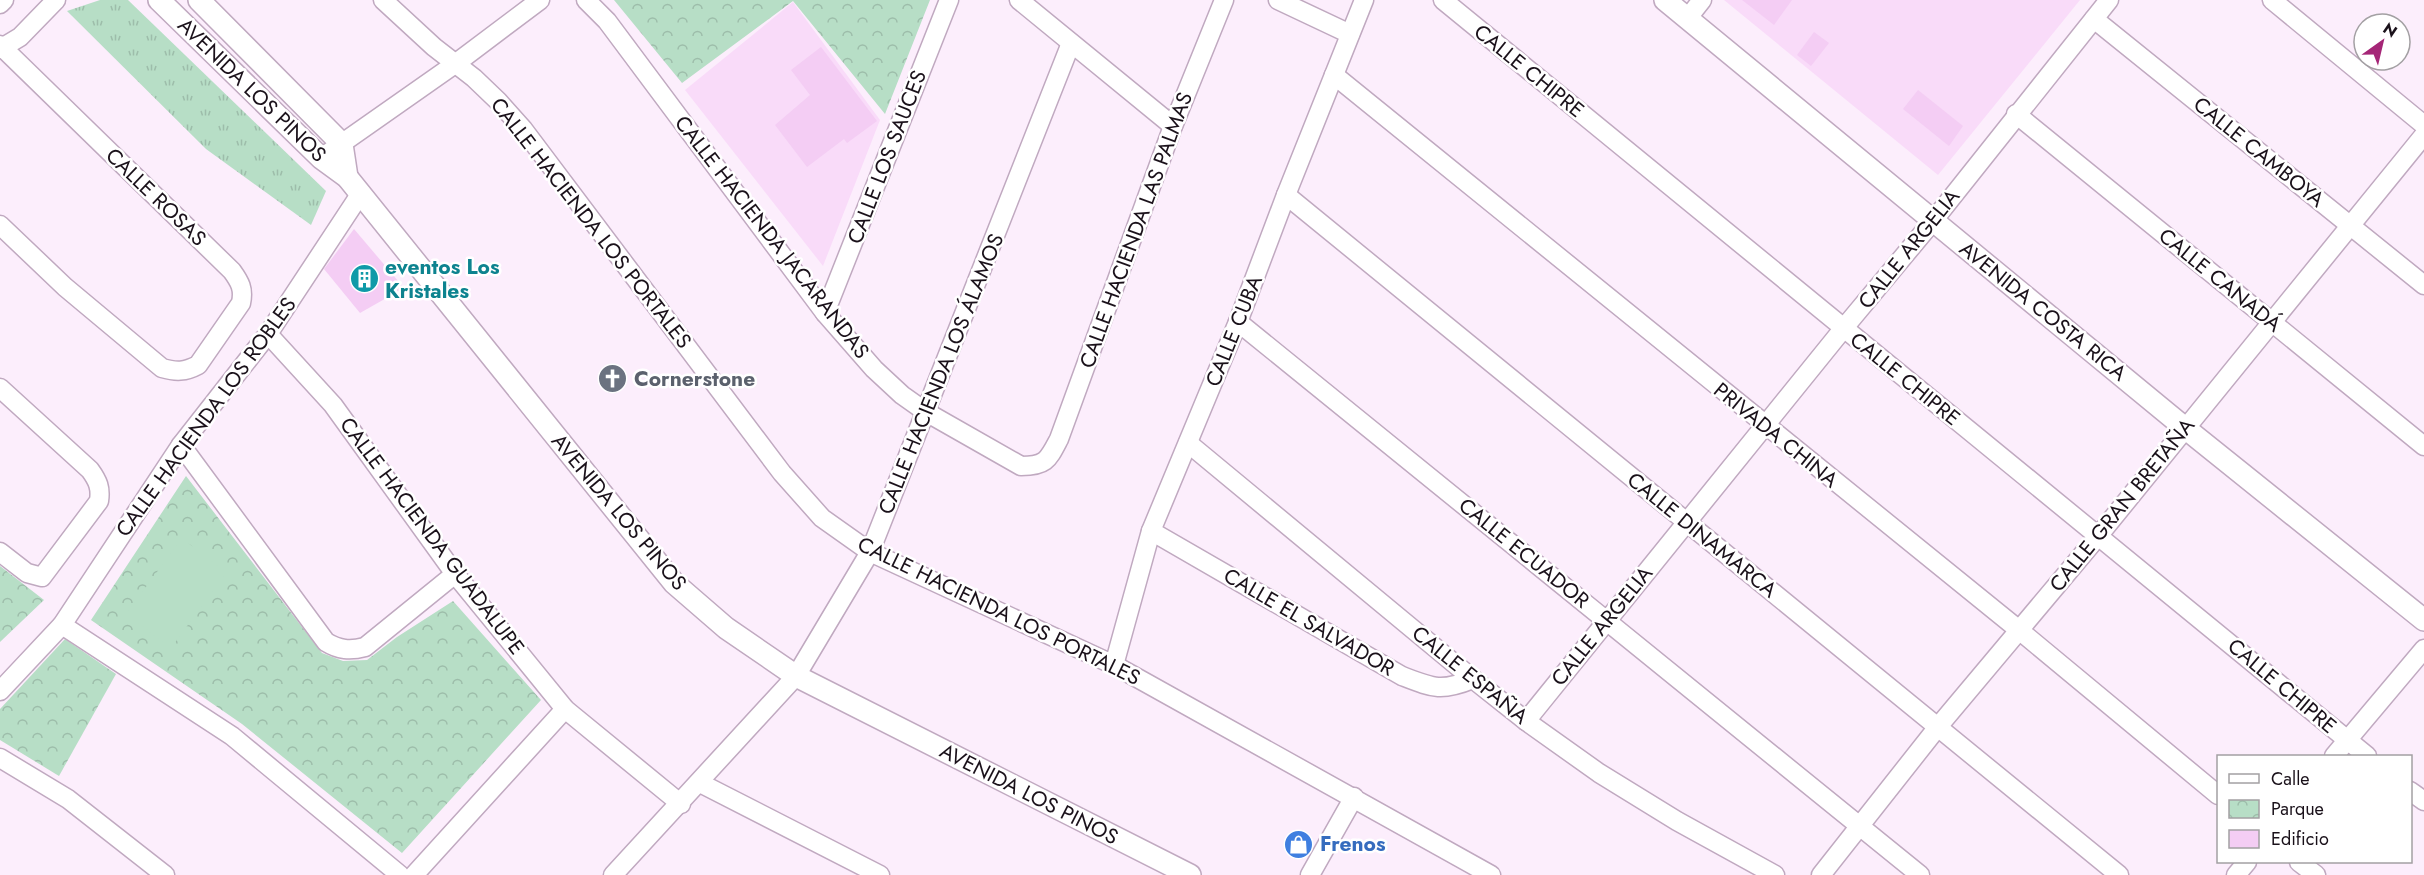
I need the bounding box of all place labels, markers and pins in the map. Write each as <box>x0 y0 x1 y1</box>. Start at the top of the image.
place label: eventos Los Kristales <box>385 252 500 306</box>
building icon: eventos Los Kristales <box>348 263 380 295</box>
church icon: Cornerstone <box>597 363 629 395</box>
place label: Cornerstone <box>634 364 755 394</box>
shop icon: Frenos <box>1283 828 1315 860</box>
place label: Frenos <box>1320 829 1386 859</box>

